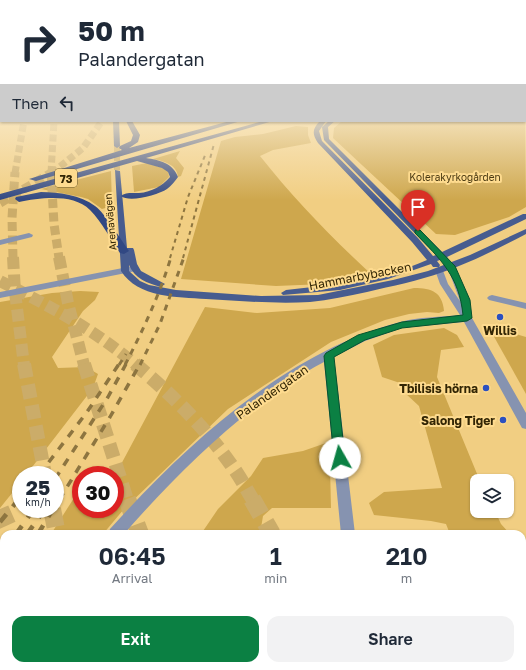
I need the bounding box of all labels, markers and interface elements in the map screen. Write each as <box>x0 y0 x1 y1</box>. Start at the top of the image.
text: 50 m <box>78 14 145 47</box>
icon: right <box>12 16 64 68</box>
text: Palandergatan <box>78 48 205 70</box>
icon: left <box>56 92 78 114</box>
text: Then <box>12 94 48 112</box>
road number: 73 <box>55 169 77 187</box>
park label: Kolerakyrkogården <box>409 171 501 183</box>
pin <box>401 190 435 231</box>
street label: Arenavägen <box>102 193 118 251</box>
icon: arrive <box>407 196 429 218</box>
street label: Hammarbybacken <box>308 259 412 293</box>
marker: Willis <box>495 312 505 322</box>
place label: Willis <box>483 323 517 338</box>
street label: Palandergatan <box>233 362 311 422</box>
place label: Tbilisis hörna <box>399 381 478 396</box>
marker: Tbilisis hörna <box>481 383 491 393</box>
place label: Salong Tiger <box>421 413 495 428</box>
marker: Salong Tiger <box>498 415 508 425</box>
position arrow <box>319 437 361 479</box>
speed limit sign: 30 <box>72 466 124 518</box>
map controls <box>470 474 514 518</box>
button: layers <box>470 474 514 518</box>
text: 25 <box>26 475 50 499</box>
text: km/h <box>25 496 51 508</box>
text: 06:45 <box>99 541 166 570</box>
text: 1 <box>270 541 282 570</box>
text: 210 <box>386 541 428 570</box>
text: Arrival <box>112 570 152 586</box>
text: min <box>264 570 287 586</box>
text: m <box>401 570 412 586</box>
button: Exit <box>12 616 259 662</box>
button: Share <box>267 616 514 662</box>

